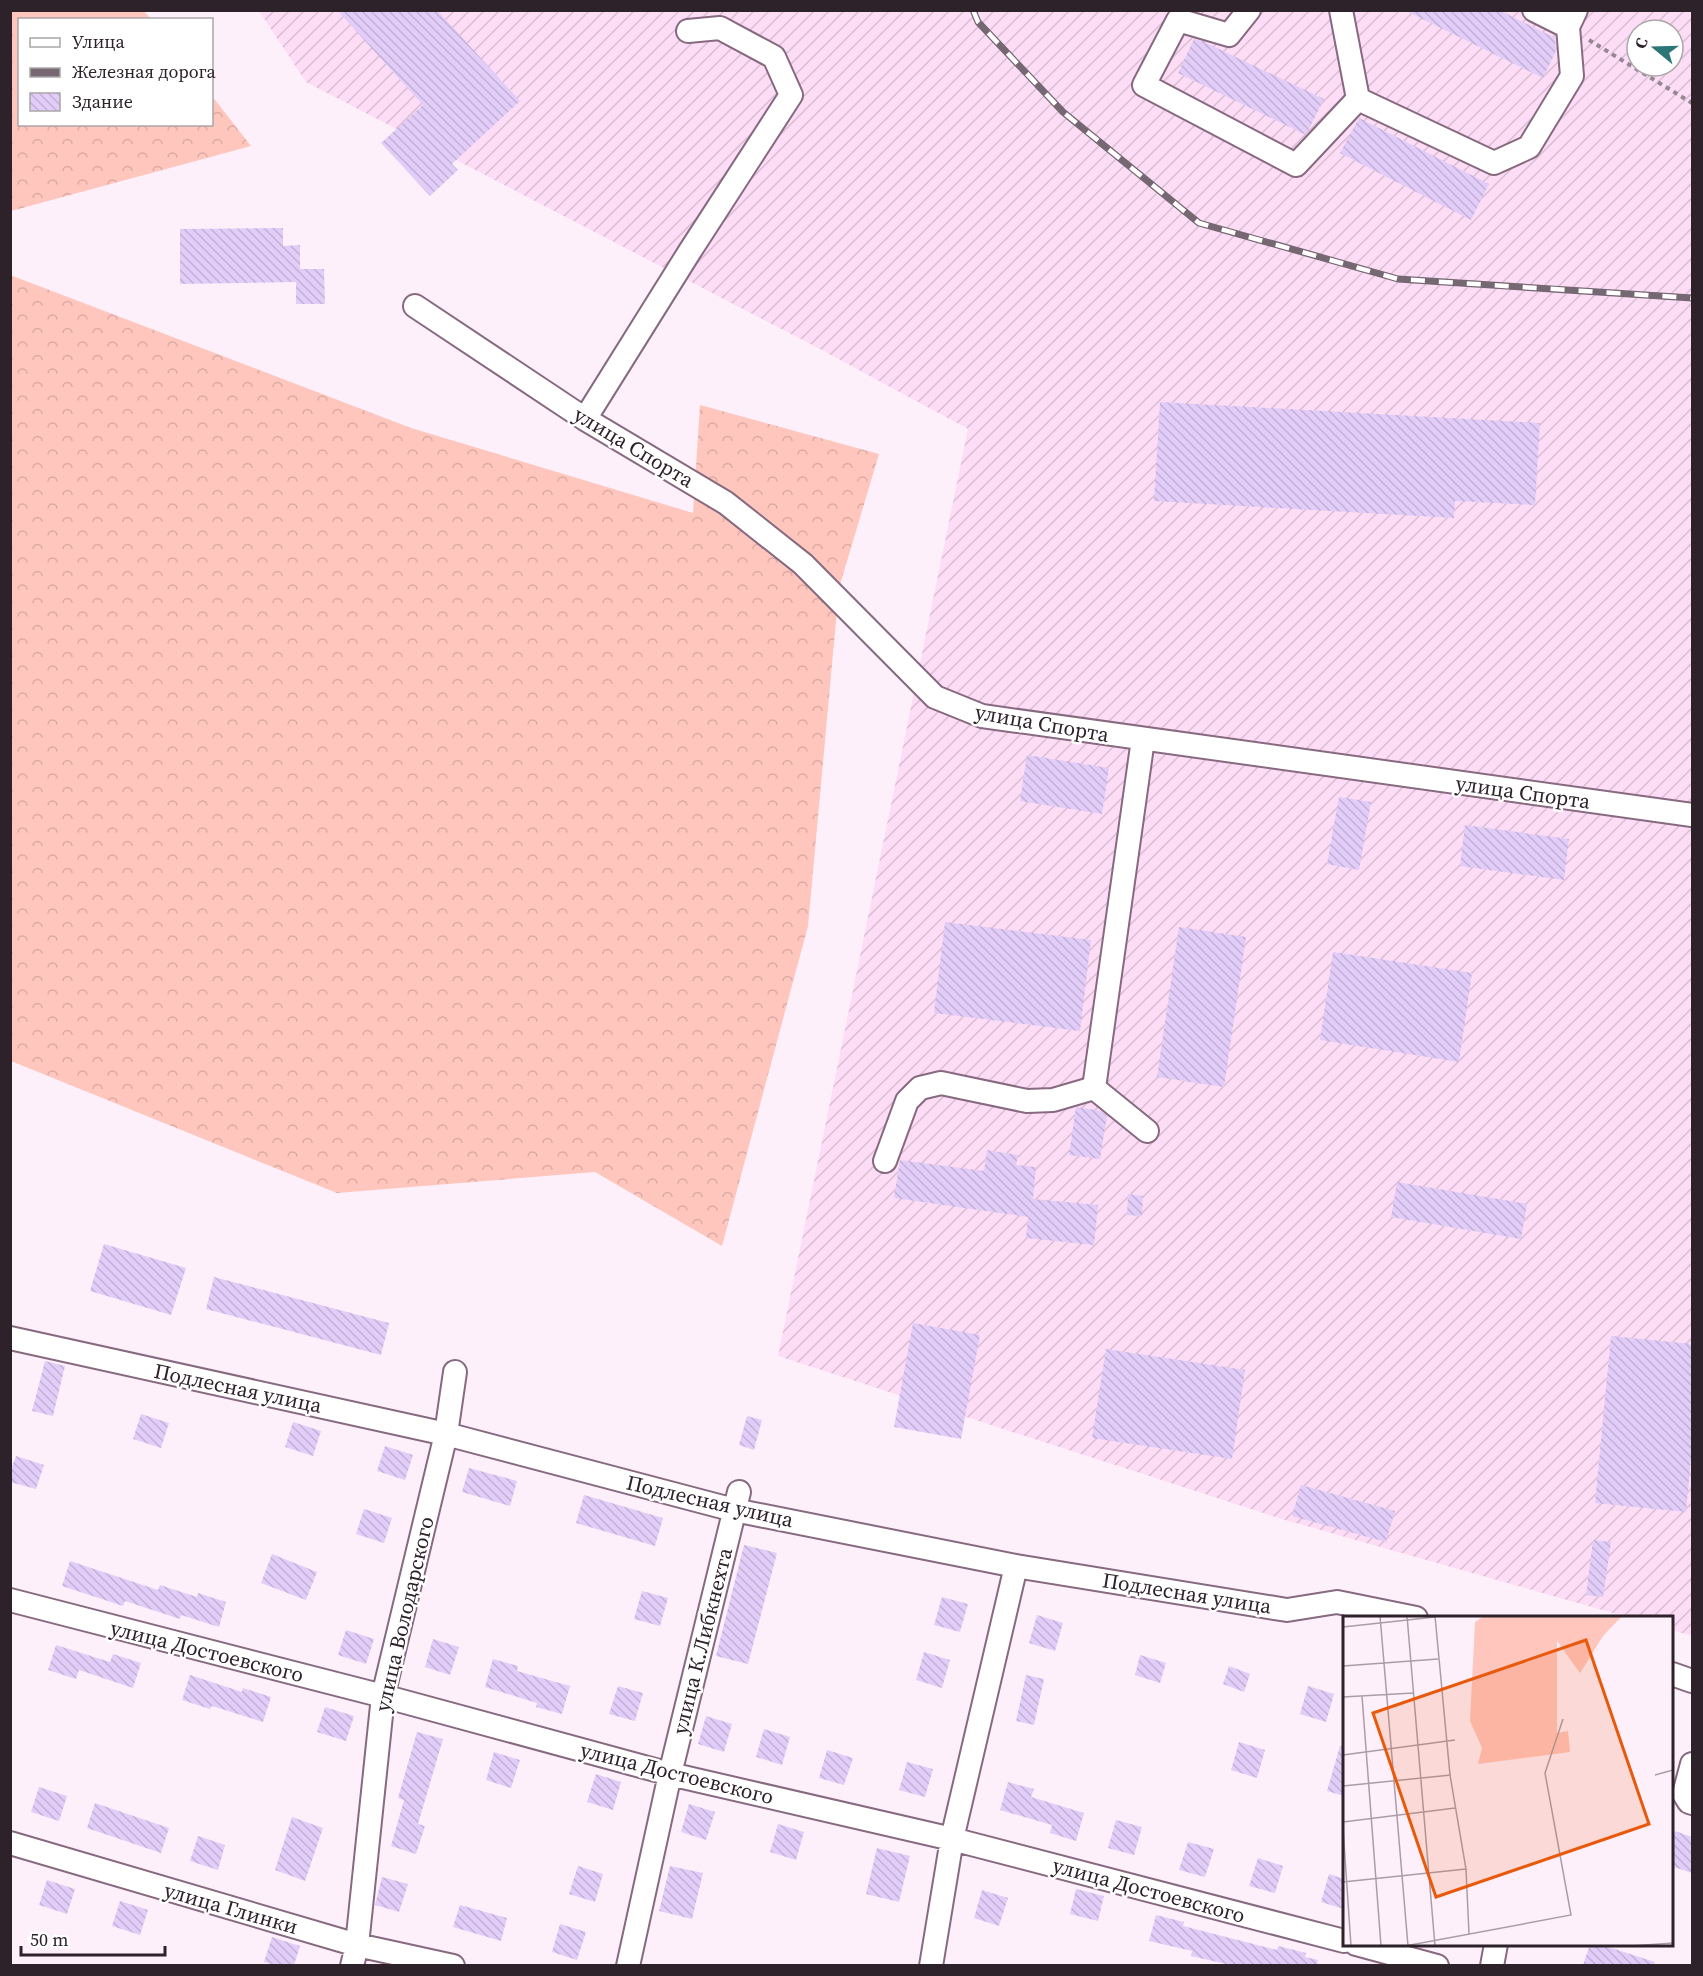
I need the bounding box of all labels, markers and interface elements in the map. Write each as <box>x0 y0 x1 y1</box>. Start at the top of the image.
legend <box>18 18 213 126</box>
north arrow <box>1625 18 1685 78</box>
text: Улица <box>72 29 125 54</box>
text: С <box>1629 35 1653 51</box>
text: Железная дорога <box>72 59 217 84</box>
text: Здание <box>72 89 133 114</box>
street label: улица Спорта <box>568 400 700 494</box>
street label: улица Спорта <box>973 697 1112 749</box>
street label: улица Спорта <box>1454 768 1592 816</box>
street label: Подлесная улица <box>152 1356 325 1420</box>
street label: Подлесная улица <box>624 1468 797 1534</box>
street label: улица Володарского <box>367 1513 441 1715</box>
street label: улица К.Либкнехта <box>665 1544 739 1737</box>
street label: Подлесная улица <box>1100 1565 1274 1621</box>
street label: улица Достоевского <box>107 1613 307 1689</box>
inset map <box>1343 1616 1673 1946</box>
street label: улица Достоевского <box>577 1735 777 1811</box>
street label: улица Достоевского <box>1050 1850 1248 1930</box>
street label: улица Глинки <box>161 1875 301 1941</box>
scale bar <box>21 1919 165 1957</box>
text: 50 m <box>30 1927 68 1952</box>

